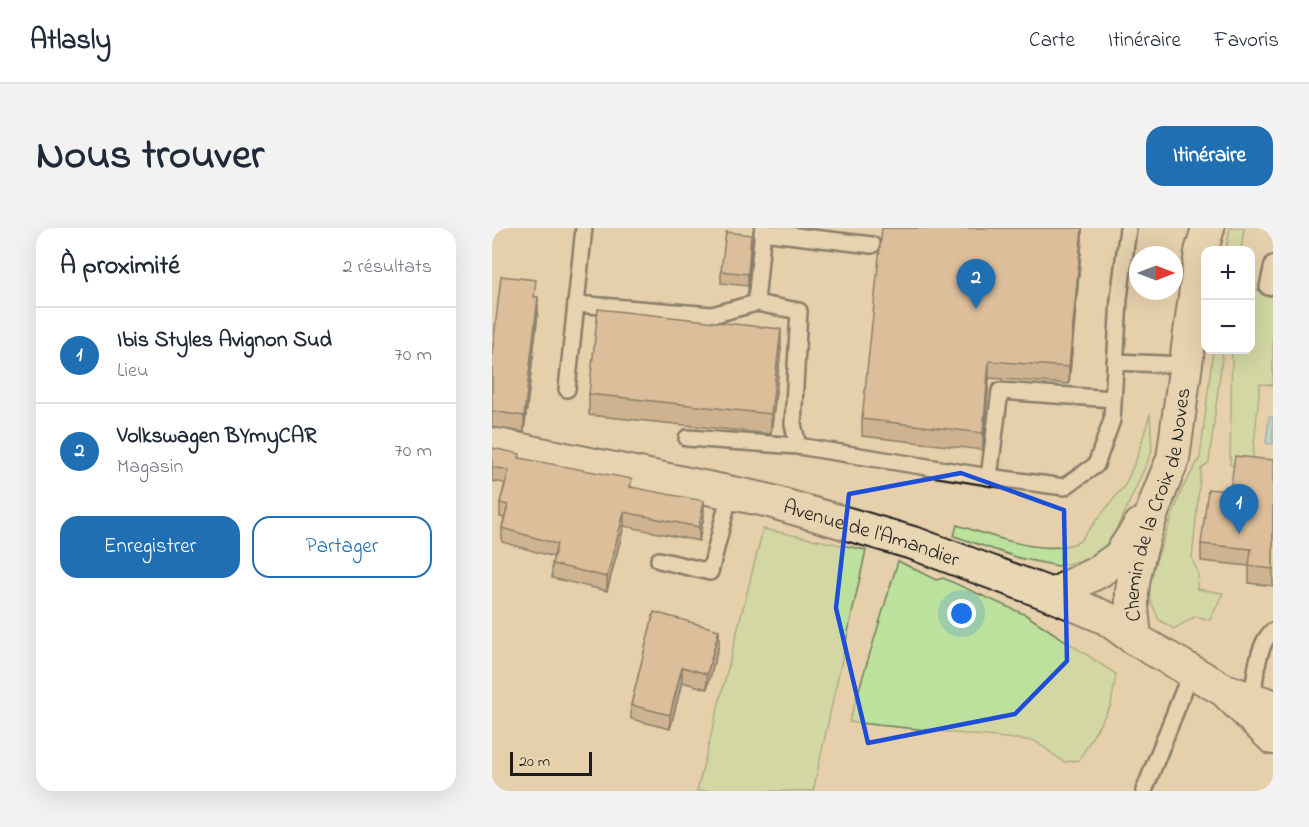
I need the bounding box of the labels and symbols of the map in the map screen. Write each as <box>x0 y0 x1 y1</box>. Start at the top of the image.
north arrow <box>1129 246 1183 300</box>
pin: 2 <box>956 260 996 309</box>
street label: Chemin de la Croix de Noves <box>1119 386 1199 623</box>
pin: 1 <box>1220 484 1258 534</box>
street label: Avenue de l'Amandier <box>779 493 964 576</box>
your location <box>947 599 976 628</box>
scale bar <box>510 749 592 776</box>

